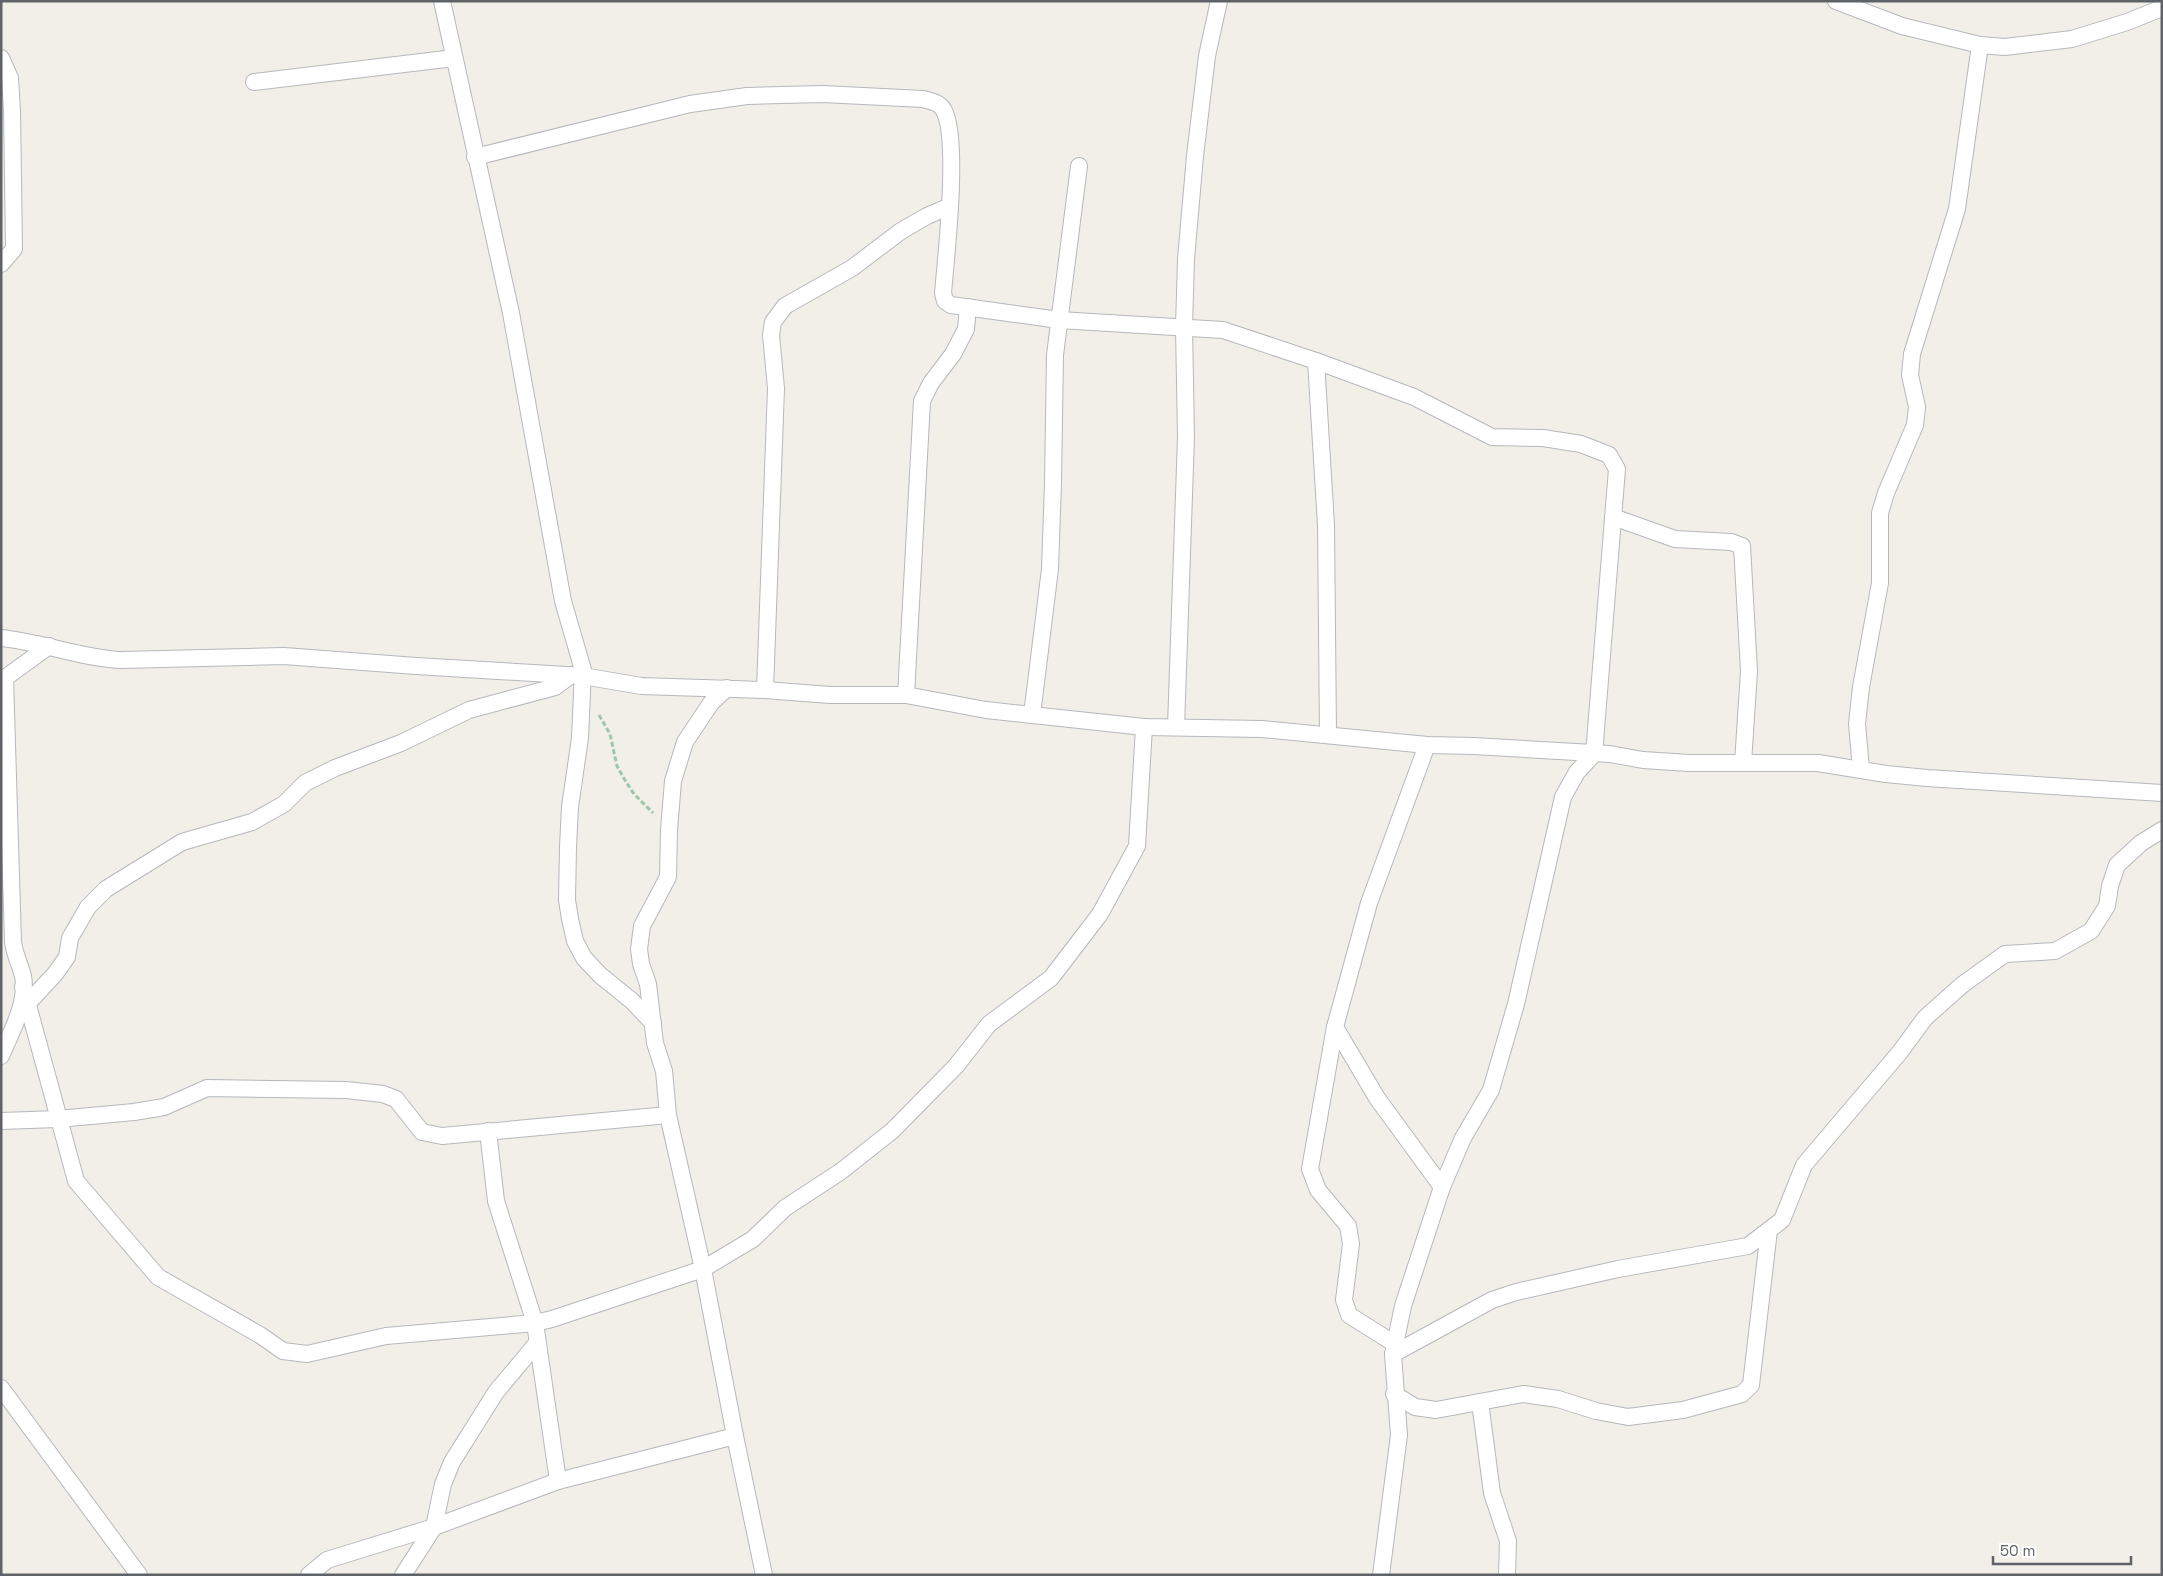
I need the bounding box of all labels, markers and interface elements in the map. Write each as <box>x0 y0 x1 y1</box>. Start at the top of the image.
scale bar <box>1993 1534 2130 1566</box>
text: 50 m <box>2000 1541 2035 1560</box>

